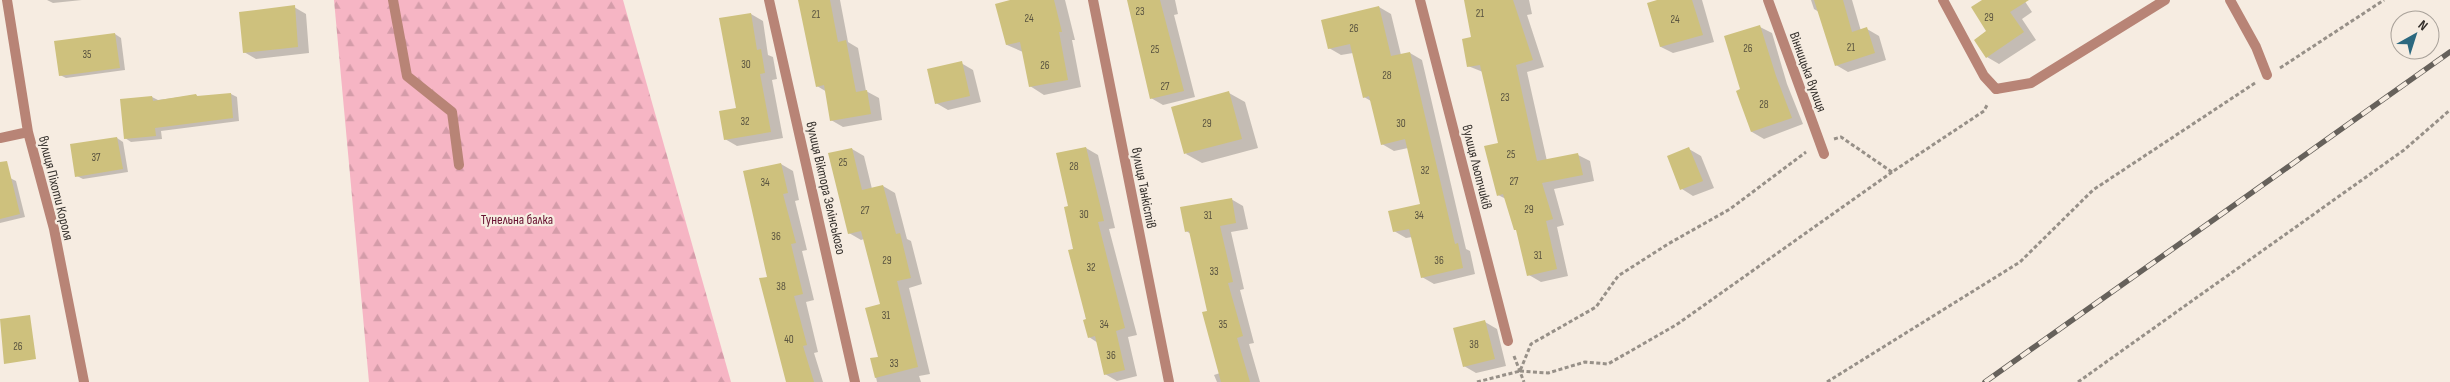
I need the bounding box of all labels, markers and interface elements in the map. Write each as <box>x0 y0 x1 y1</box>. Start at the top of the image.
house number: 23 <box>1135 5 1145 18</box>
house number: 21 <box>1476 7 1484 20</box>
house number: 21 <box>812 8 820 21</box>
north arrow <box>2390 10 2440 60</box>
house number: 29 <box>1984 11 1994 24</box>
house number: 24 <box>1024 12 1034 25</box>
house number: 24 <box>1670 13 1680 26</box>
text: N <box>2415 16 2431 34</box>
house number: 26 <box>1349 22 1359 35</box>
street label: Вінницька вулиця <box>1786 30 1830 114</box>
house number: 21 <box>1847 41 1855 54</box>
house number: 26 <box>1743 42 1753 55</box>
house number: 25 <box>1151 43 1159 56</box>
house number: 35 <box>82 48 92 61</box>
house number: 30 <box>741 58 751 71</box>
house number: 26 <box>1040 59 1050 72</box>
house number: 28 <box>1382 69 1392 82</box>
house number: 27 <box>1161 80 1170 93</box>
house number: 23 <box>1500 91 1510 104</box>
house number: 28 <box>1759 98 1769 111</box>
house number: 32 <box>740 115 750 128</box>
house number: 29 <box>1202 117 1212 130</box>
house number: 30 <box>1396 117 1406 130</box>
street label: вулиця Віктора Зелінського <box>802 120 850 256</box>
street label: вулиця Льотчиків <box>1458 123 1496 211</box>
street label: вулиця Піхоти Короля <box>35 134 77 242</box>
street label: вулиця Танкістів <box>1128 146 1160 230</box>
house number: 25 <box>1507 148 1515 161</box>
house number: 37 <box>91 151 101 164</box>
house number: 25 <box>839 156 847 169</box>
house number: 28 <box>1069 160 1079 173</box>
house number: 32 <box>1420 164 1430 177</box>
house number: 27 <box>1510 175 1519 188</box>
house number: 34 <box>760 176 770 189</box>
house number: 29 <box>1524 203 1534 216</box>
house number: 27 <box>861 204 870 217</box>
house number: 30 <box>1079 208 1089 221</box>
house number: 31 <box>1204 209 1212 222</box>
house number: 34 <box>1414 209 1424 222</box>
park label: Тунельна балка <box>481 211 553 228</box>
house number: 36 <box>771 230 781 243</box>
house number: 31 <box>1534 249 1542 262</box>
house number: 29 <box>882 254 892 267</box>
house number: 36 <box>1434 254 1444 267</box>
house number: 32 <box>1086 261 1096 274</box>
house number: 33 <box>1209 265 1219 278</box>
house number: 38 <box>776 280 786 293</box>
house number: 31 <box>882 309 890 322</box>
house number: 34 <box>1099 318 1109 331</box>
house number: 35 <box>1218 318 1228 331</box>
house number: 40 <box>784 333 794 346</box>
house number: 38 <box>1469 338 1479 351</box>
house number: 26 <box>13 340 23 353</box>
house number: 36 <box>1106 349 1116 362</box>
house number: 33 <box>889 357 899 370</box>

